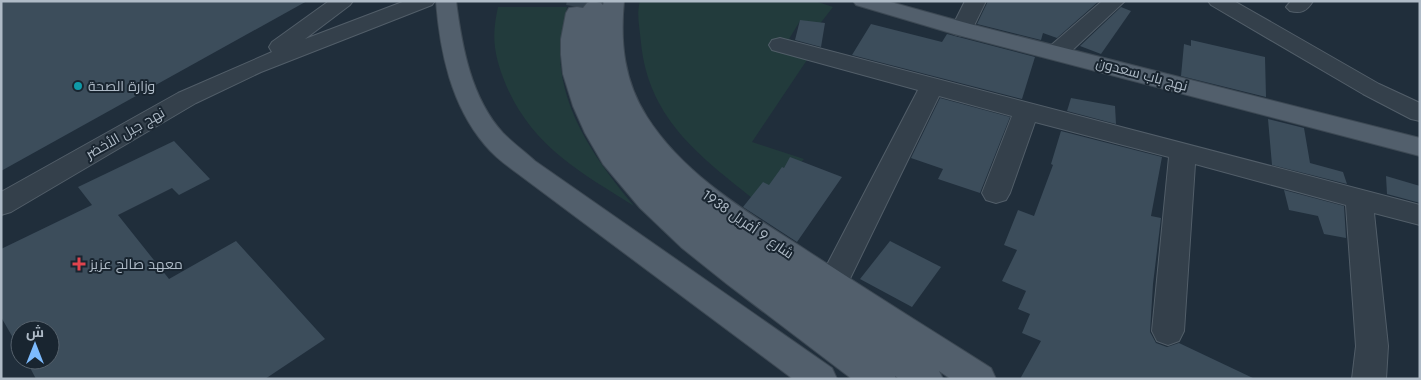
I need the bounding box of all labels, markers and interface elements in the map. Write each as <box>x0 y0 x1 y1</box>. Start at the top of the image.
street label: نهج باب سعدون <box>1094 52 1190 96</box>
place label: وزارة الصحة <box>88 76 155 96</box>
marker: وزارة الصحة <box>72 80 84 92</box>
street label: نهج جبل الأخضر <box>81 102 168 164</box>
street label: شارع 9 أفريل 1938 <box>698 185 798 263</box>
place label: معهد صالح عزيز <box>89 254 183 274</box>
marker: معهد صالح عزيز <box>72 257 86 271</box>
north arrow <box>10 320 60 370</box>
text: ش <box>26 322 44 342</box>

